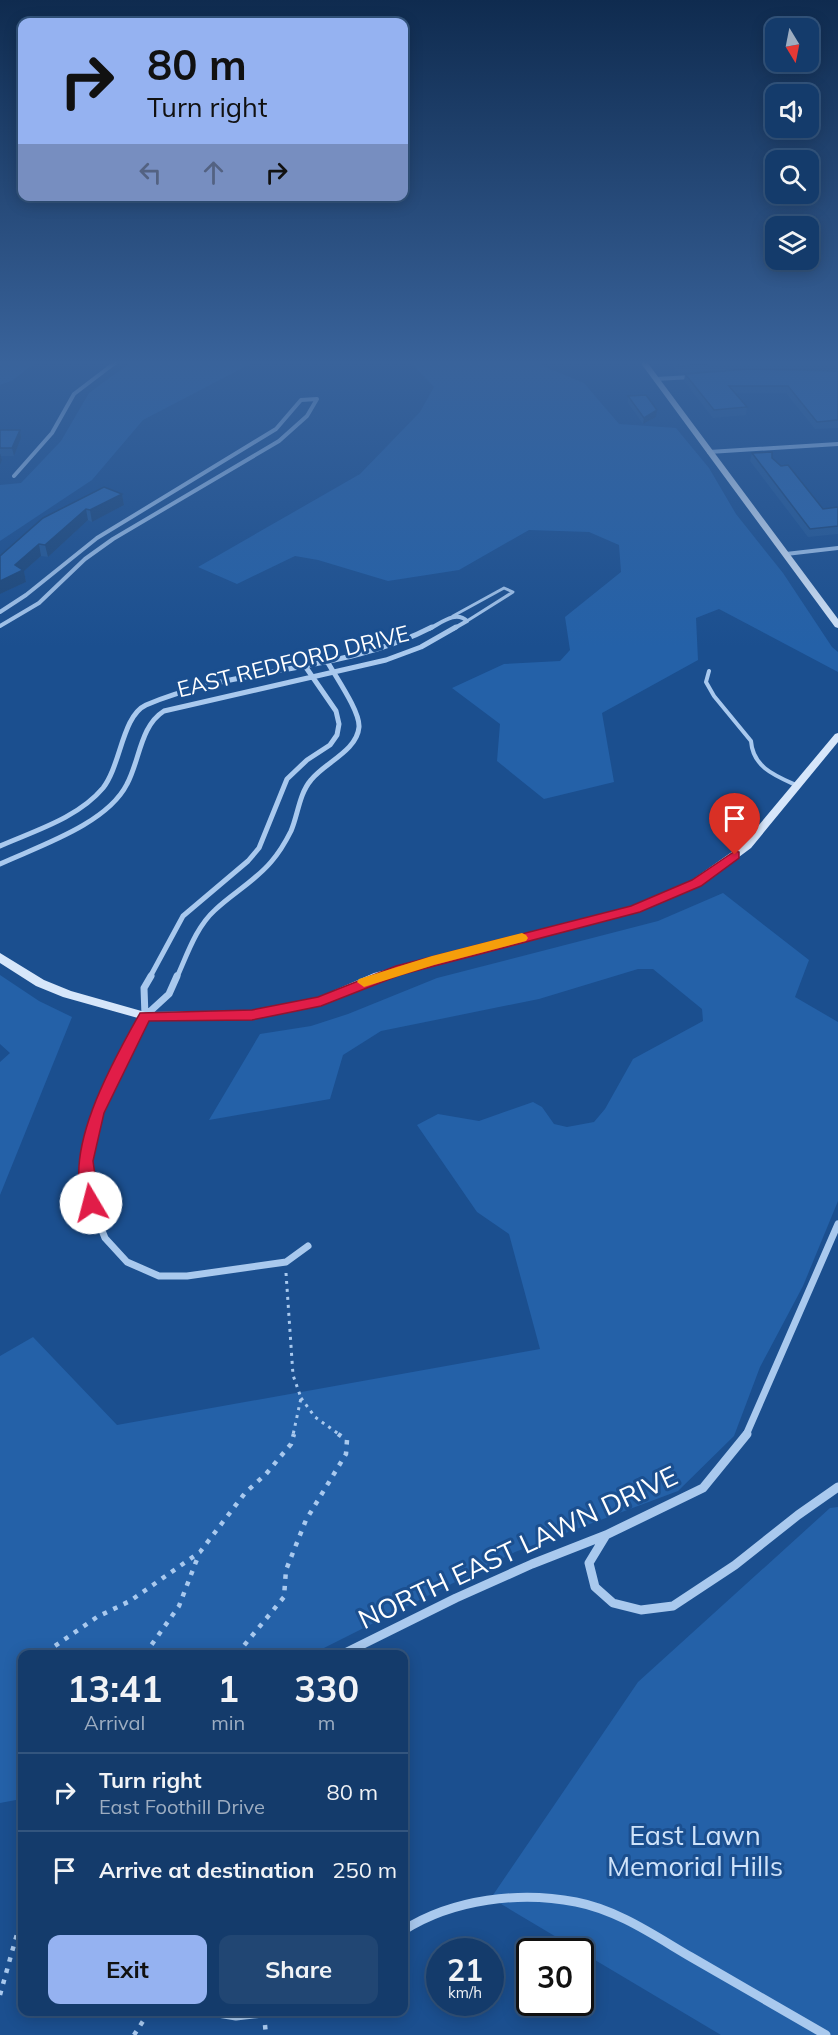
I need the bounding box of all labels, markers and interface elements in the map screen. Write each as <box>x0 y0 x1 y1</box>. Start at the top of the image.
north arrow <box>765 18 819 72</box>
map controls <box>765 18 819 270</box>
text: 80 m <box>147 38 247 91</box>
icon: right <box>48 42 126 120</box>
button: sound <box>765 84 819 138</box>
text: Turn right <box>147 90 267 124</box>
button: search <box>765 150 819 204</box>
icon: left <box>134 156 167 189</box>
icon: ahead <box>197 156 230 189</box>
icon: right <box>260 156 293 189</box>
button: layers <box>765 216 819 270</box>
street label: EAST REDFORD DRIVE <box>174 619 412 703</box>
pin <box>709 793 760 855</box>
icon: arrive <box>718 802 751 835</box>
position arrow <box>59 1171 123 1235</box>
street label: NORTH EAST LAWN DRIVE <box>352 1458 683 1636</box>
text: 13:41 <box>67 1666 162 1711</box>
text: 1 <box>217 1666 239 1711</box>
text: 330 <box>294 1666 359 1711</box>
text: Arrival <box>84 1710 145 1735</box>
text: min <box>211 1710 245 1735</box>
text: m <box>318 1710 335 1735</box>
text: Turn right <box>99 1766 202 1794</box>
icon: right <box>48 1776 81 1809</box>
text: 80 m <box>327 1778 378 1806</box>
text: East Foothill Drive <box>99 1794 265 1819</box>
park label: East Lawn Memorial Hills <box>607 1818 783 1883</box>
icon: arrive <box>48 1854 81 1887</box>
text: Arrive at destination <box>99 1856 314 1884</box>
text: 250 m <box>332 1856 397 1884</box>
button: Exit <box>48 1935 207 2004</box>
button: Share <box>219 1935 378 2004</box>
speed limit sign: 30 <box>516 1938 594 2016</box>
text: 21 <box>447 1951 483 1989</box>
text: km/h <box>448 1983 482 2002</box>

